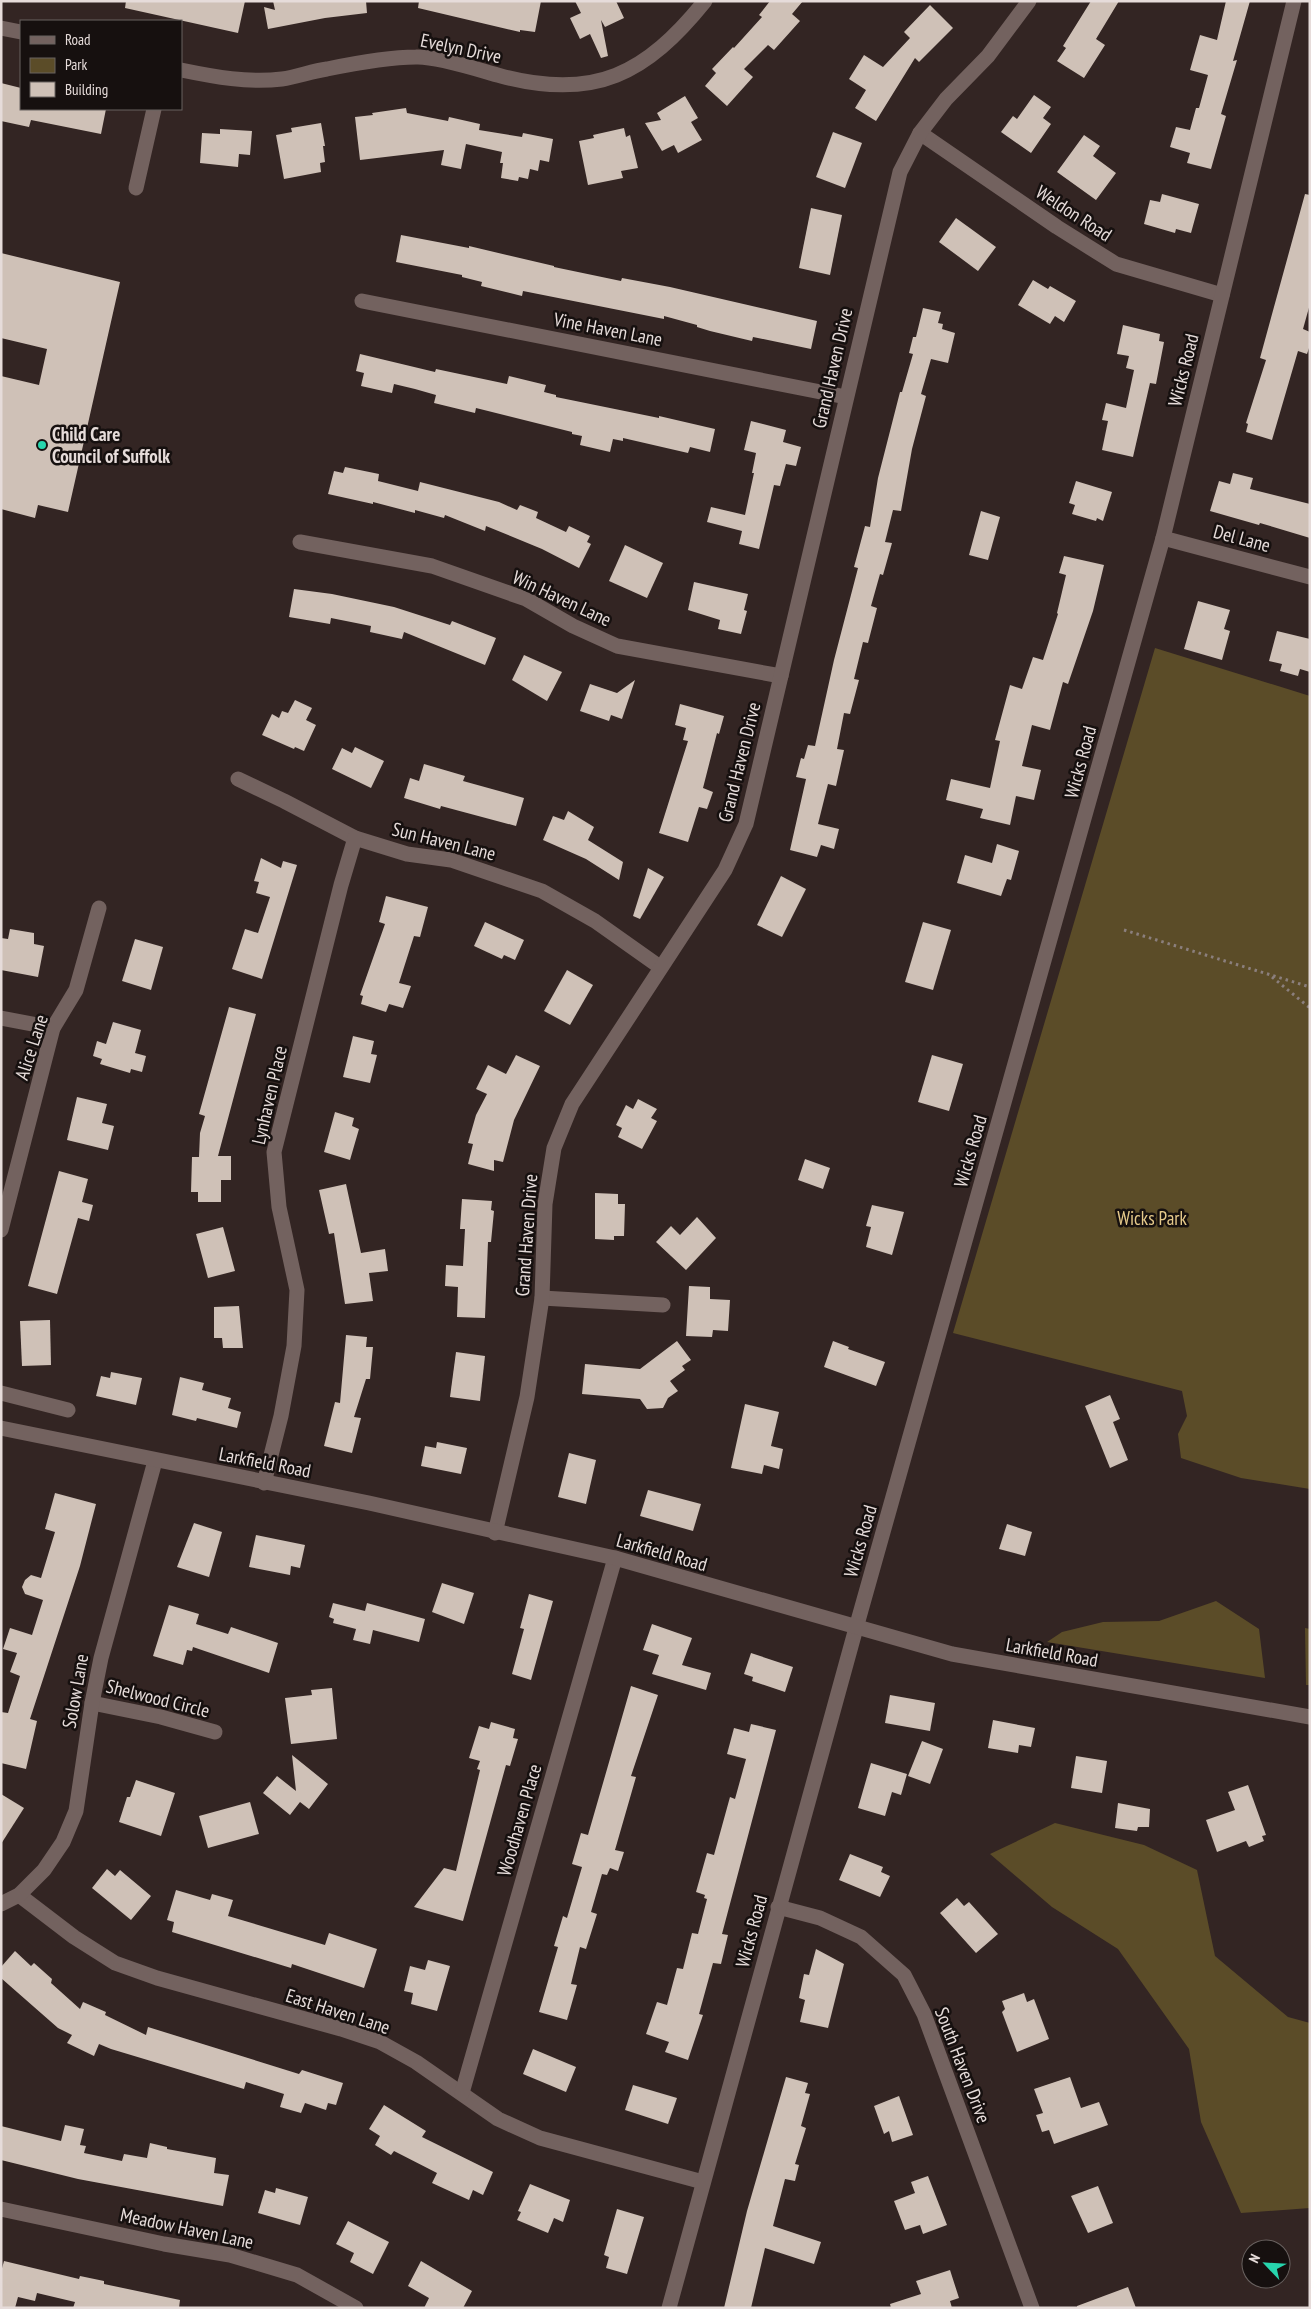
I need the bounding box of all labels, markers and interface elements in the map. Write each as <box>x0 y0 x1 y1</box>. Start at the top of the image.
legend <box>20 20 182 110</box>
street label: Evelyn Drive <box>418 28 504 68</box>
text: Road <box>65 30 91 49</box>
text: Park <box>65 55 87 74</box>
text: Building <box>65 80 108 99</box>
street label: Weldon Road <box>1032 180 1116 246</box>
street label: Grand Haven Drive <box>807 305 858 430</box>
street label: Vine Haven Lane <box>551 307 664 351</box>
street label: Wicks Road <box>1162 331 1204 409</box>
place label: Child Care Council of Suffolk <box>52 422 170 468</box>
marker: Child Care Council of Suffolk <box>36 439 48 451</box>
street label: Del Lane <box>1211 519 1273 557</box>
street label: Win Haven Lane <box>509 565 615 631</box>
street label: Grand Haven Drive <box>713 699 766 824</box>
street label: Wicks Road <box>1059 723 1101 801</box>
street label: Sun Haven Lane <box>390 817 498 865</box>
street label: Alice Lane <box>9 1011 53 1083</box>
street label: Lynhaven Place <box>246 1043 292 1147</box>
street label: Wicks Road <box>948 1112 992 1190</box>
street label: Grand Haven Drive <box>510 1173 542 1297</box>
park label: Wicks Park <box>1117 1206 1187 1230</box>
street label: Larkfield Road <box>217 1441 313 1483</box>
street label: Wicks Road <box>838 1502 882 1580</box>
street label: Larkfield Road <box>614 1528 710 1576</box>
street label: Larkfield Road <box>1004 1632 1100 1672</box>
street label: Solow Lane <box>57 1652 93 1730</box>
street label: Shelwood Circle <box>104 1674 212 1722</box>
street label: Woodhaven Place <box>492 1761 546 1879</box>
street label: Wicks Road <box>730 1892 772 1970</box>
street label: East Haven Lane <box>283 1983 393 2039</box>
street label: South Haven Drive <box>930 2004 996 2126</box>
street label: Meadow Haven Lane <box>118 2202 256 2254</box>
north arrow <box>1241 2239 1291 2289</box>
text: N <box>1244 2251 1264 2266</box>

